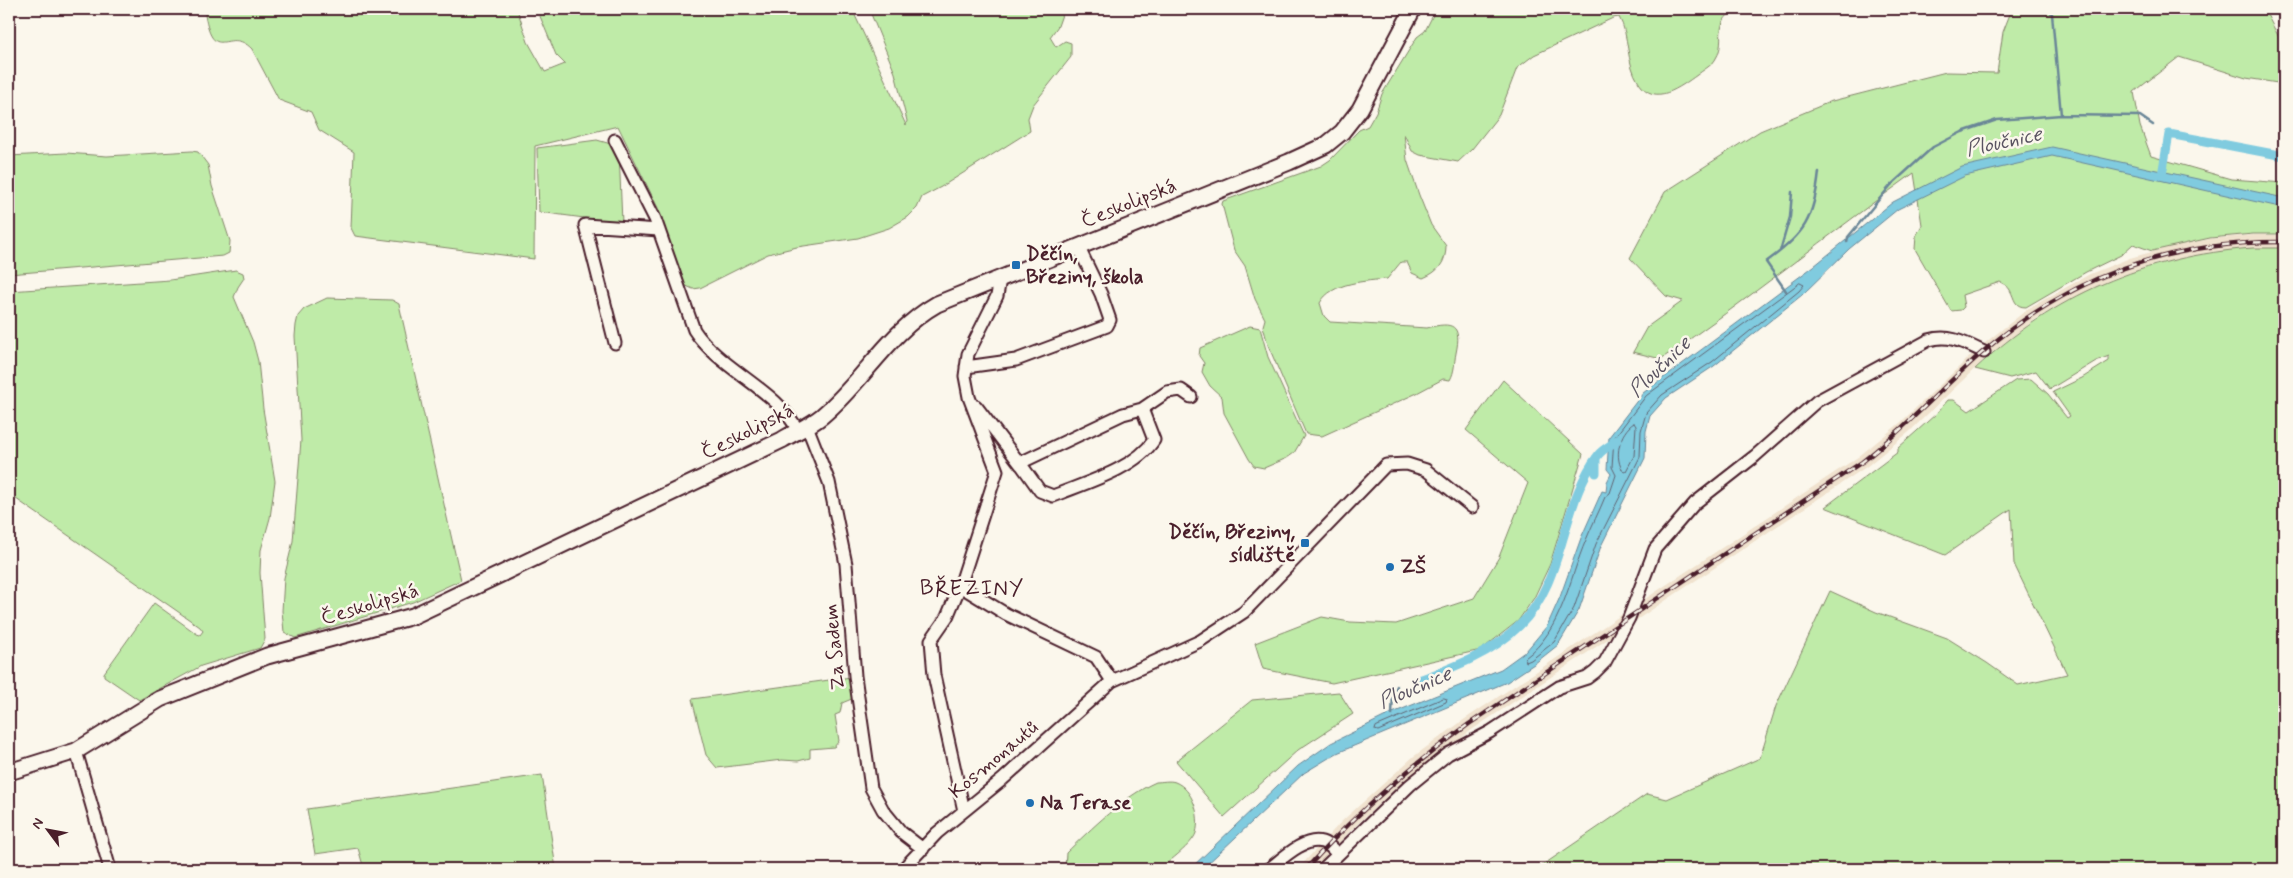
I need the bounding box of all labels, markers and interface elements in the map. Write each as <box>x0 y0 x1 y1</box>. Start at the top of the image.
water label: Ploučnice <box>1963 120 2046 164</box>
street label: Českolipská <box>1077 173 1181 235</box>
place label: Děčín, Březiny, škola <box>1026 241 1144 291</box>
marker: Děčín, Březiny, škola <box>1010 259 1022 271</box>
water label: Ploučnice <box>1623 329 1699 404</box>
street label: Českolipská <box>697 397 799 467</box>
place label: Děčín, Březiny, sídliště <box>1168 519 1296 569</box>
marker: Děčín, Březiny, sídliště <box>1299 537 1311 549</box>
place label: ZŠ <box>1400 554 1426 581</box>
marker: ZŠ <box>1384 561 1396 573</box>
district label: BŘEZINY <box>920 575 1024 603</box>
street label: Českolipská <box>318 577 422 633</box>
street label: Za Sadem <box>818 603 852 691</box>
water label: Ploučnice <box>1374 659 1457 716</box>
street label: Kosmonautů <box>944 715 1044 805</box>
place label: Na Terase <box>1040 790 1131 817</box>
marker: Na Terase <box>1024 797 1036 809</box>
north arrow <box>22 806 72 856</box>
text: N <box>28 815 48 832</box>

